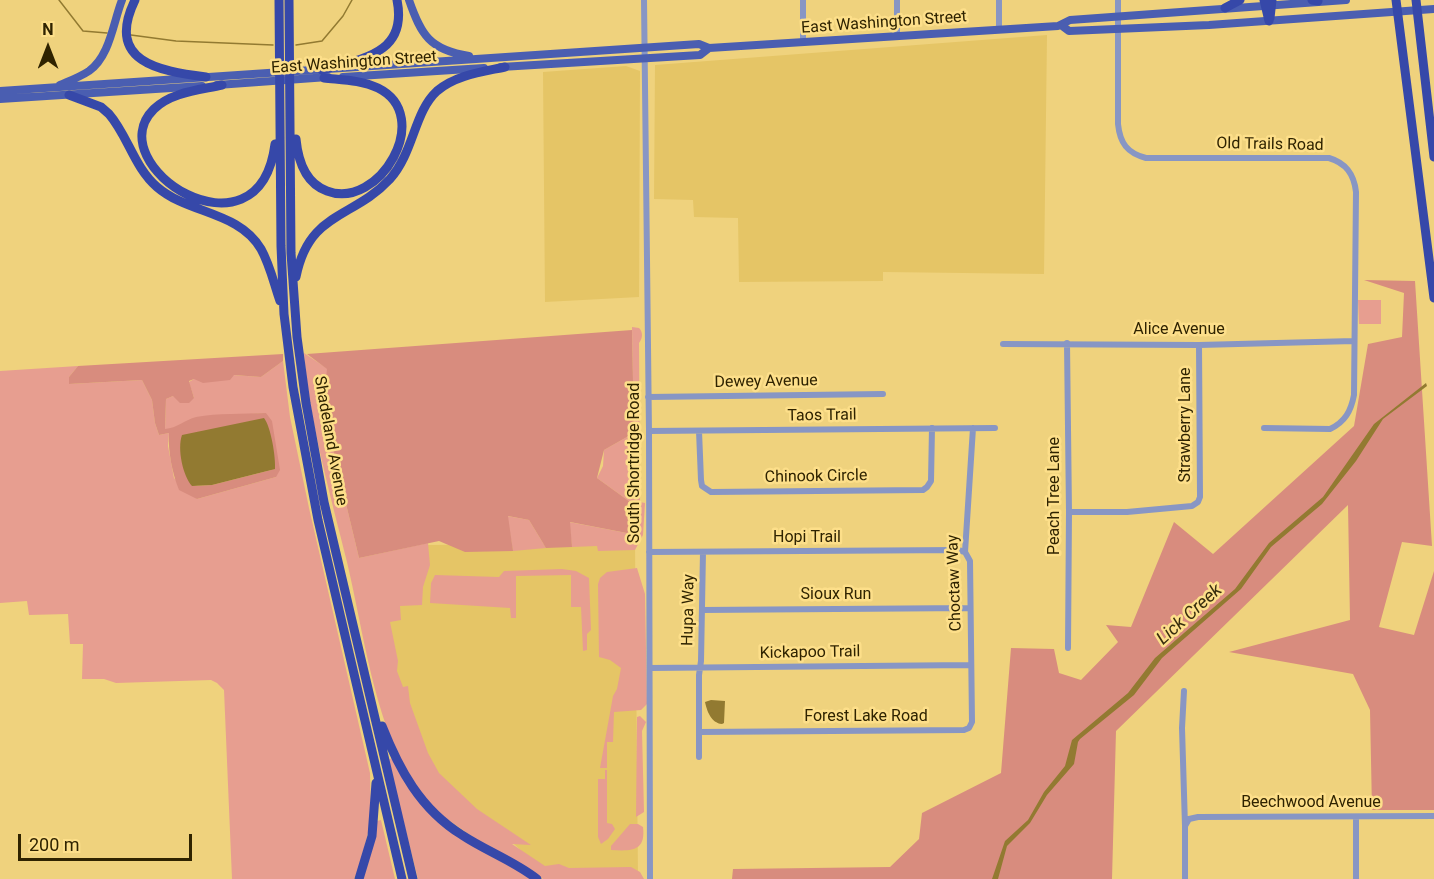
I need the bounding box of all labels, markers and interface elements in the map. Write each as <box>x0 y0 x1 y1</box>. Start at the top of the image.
street label: East Washington Street <box>801 8 967 38</box>
north arrow <box>18 18 78 78</box>
text: N <box>42 20 54 39</box>
street label: East Washington Street <box>271 48 437 78</box>
street label: Old Trails Road <box>1216 134 1324 156</box>
street label: Alice Avenue <box>1133 320 1225 340</box>
street label: Strawberry Lane <box>1176 367 1196 483</box>
street label: Dewey Avenue <box>714 372 818 392</box>
street label: Shadeland Avenue <box>309 375 351 507</box>
street label: South Shortridge Road <box>625 383 645 543</box>
street label: Taos Trail <box>787 406 857 426</box>
street label: Peach Tree Lane <box>1045 437 1065 555</box>
street label: Chinook Circle <box>765 467 867 487</box>
street label: Hopi Trail <box>773 528 841 548</box>
street label: Choctaw Way <box>944 534 966 632</box>
street label: Hupa Way <box>679 574 699 646</box>
water label: Lick Creek <box>1153 580 1227 650</box>
street label: Sioux Run <box>801 585 871 605</box>
street label: Kickapoo Trail <box>759 643 861 663</box>
street label: Forest Lake Road <box>804 707 928 727</box>
street label: Beechwood Avenue <box>1241 793 1381 813</box>
scale bar <box>21 822 195 860</box>
text: 200 m <box>29 834 80 855</box>

